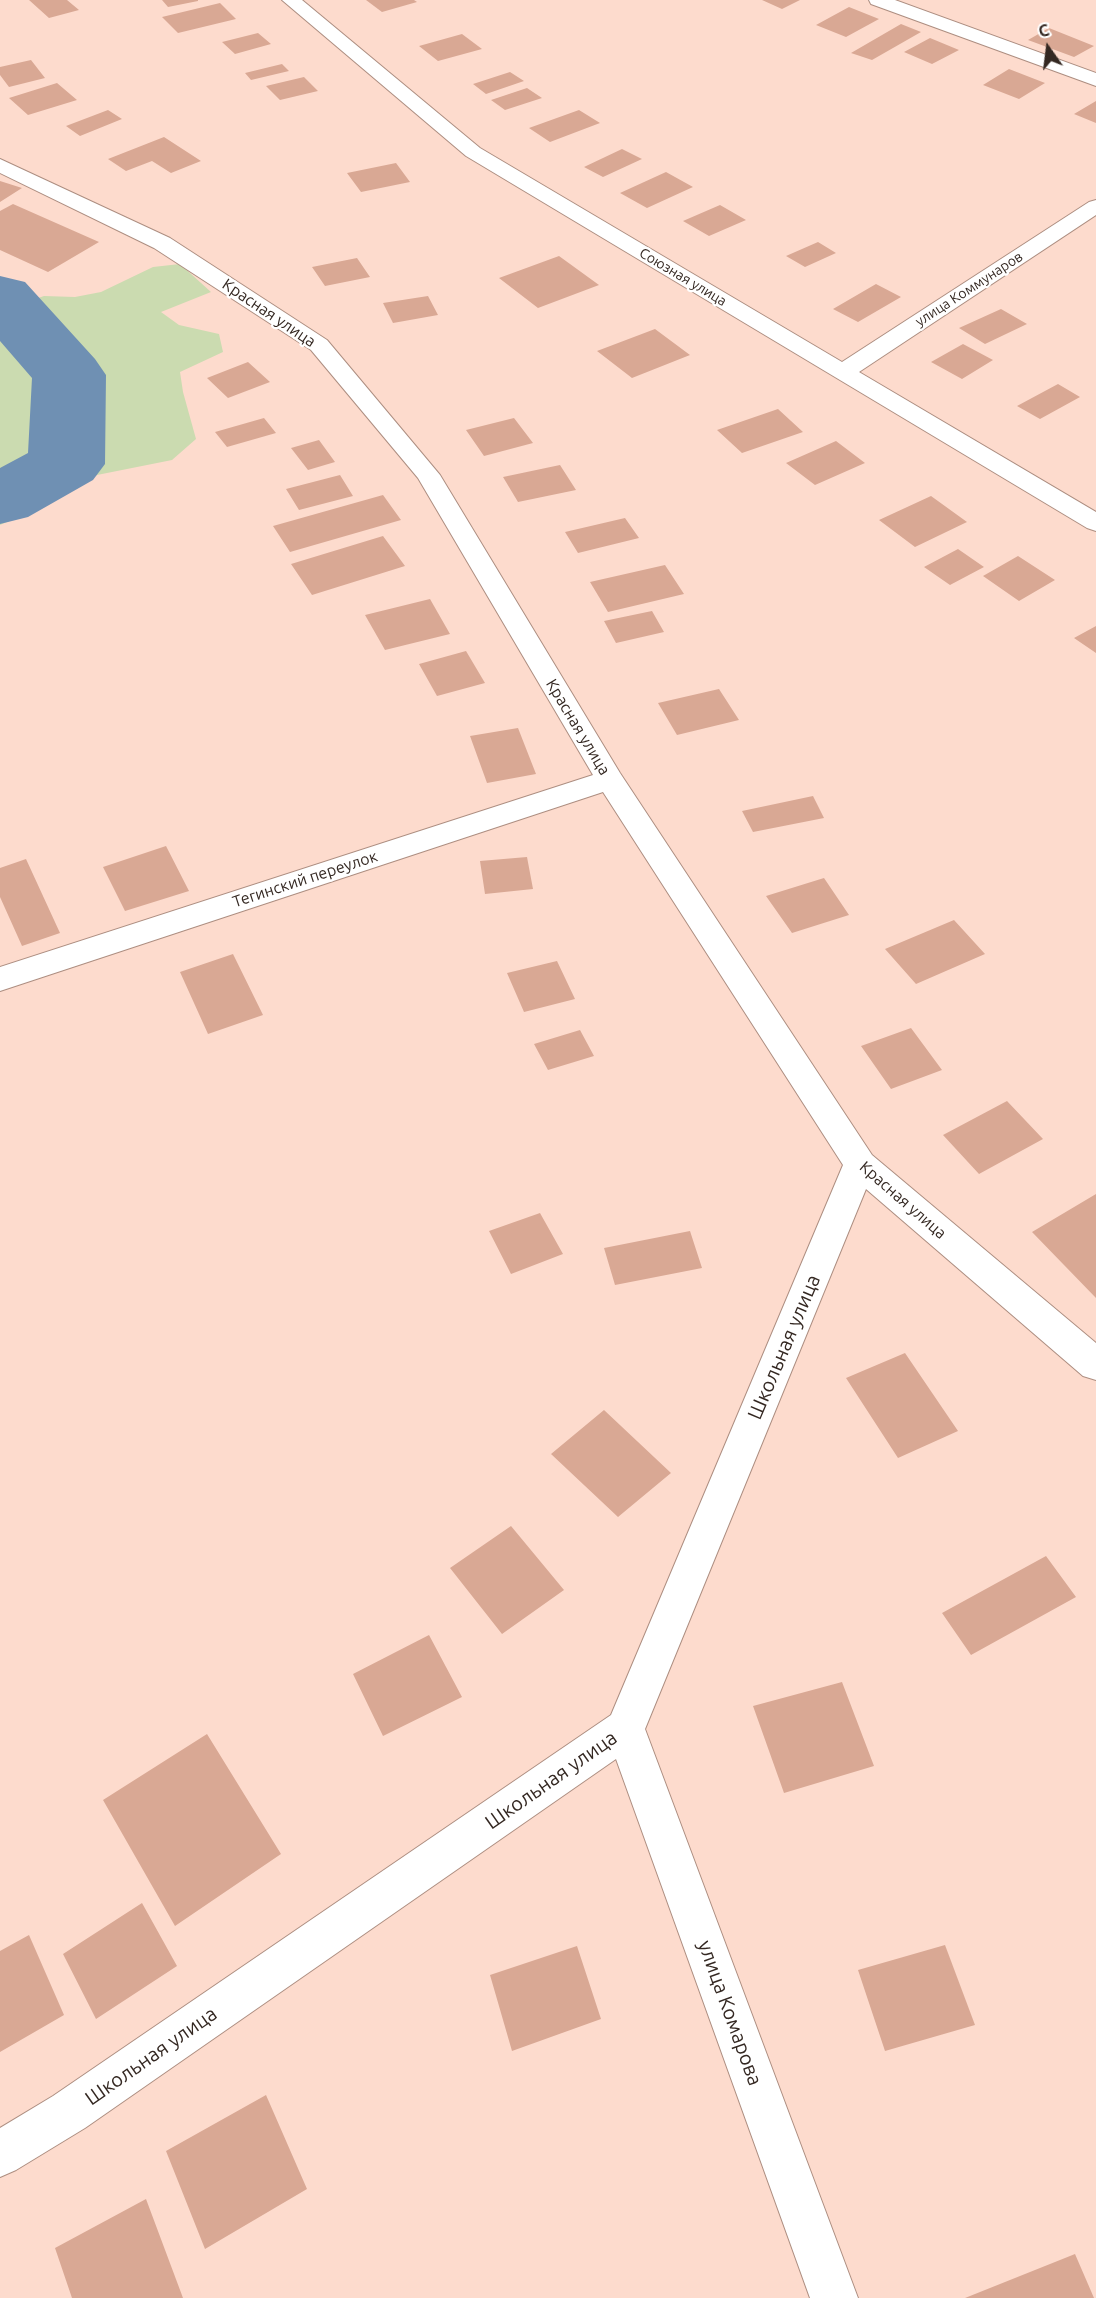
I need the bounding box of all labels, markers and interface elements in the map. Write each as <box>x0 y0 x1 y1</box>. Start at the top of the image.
north arrow <box>1018 18 1078 78</box>
text: С <box>1036 21 1051 41</box>
street label: Союзная улица <box>636 244 730 310</box>
street label: улица Коммунаров <box>912 248 1026 330</box>
street label: Красная улица <box>219 275 319 351</box>
street label: Красная улица <box>542 676 614 778</box>
street label: Тегинский переулок <box>230 847 380 911</box>
street label: Красная улица <box>856 1157 950 1243</box>
street label: Школьная улица <box>743 1271 825 1423</box>
street label: Школьная улица <box>481 1726 621 1834</box>
street label: улица Комарова <box>693 1937 767 2089</box>
street label: Школьная улица <box>81 2002 221 2110</box>

